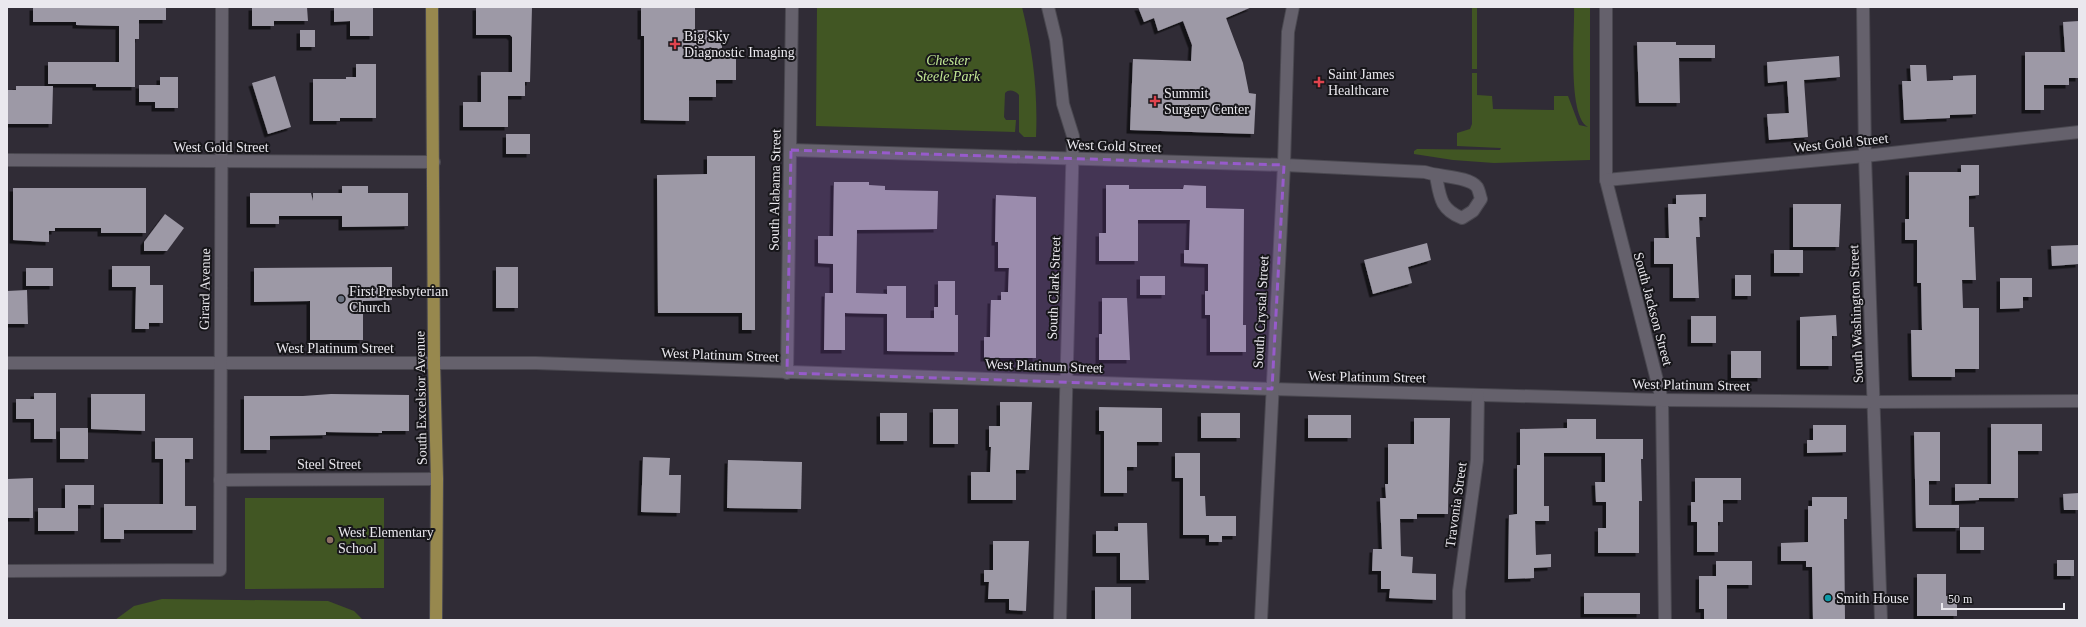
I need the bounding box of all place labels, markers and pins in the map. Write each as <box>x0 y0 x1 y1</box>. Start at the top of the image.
place label: Big Sky Diagnostic Imaging <box>684 29 795 60</box>
marker: Big Sky Diagnostic Imaging <box>669 38 681 50</box>
place label: Saint James Healthcare <box>1328 67 1395 98</box>
marker: Saint James Healthcare <box>1313 76 1325 88</box>
place label: Summit Surgery Center <box>1164 86 1249 117</box>
marker: Summit Surgery Center <box>1149 95 1161 107</box>
place label: First Presbyterian Church <box>349 284 448 315</box>
marker: First Presbyterian Church <box>336 294 346 304</box>
place label: West Elementary School <box>338 525 434 556</box>
marker: West Elementary School <box>325 535 335 545</box>
place label: Smith House <box>1836 591 1909 606</box>
marker: Smith House <box>1823 593 1833 603</box>

